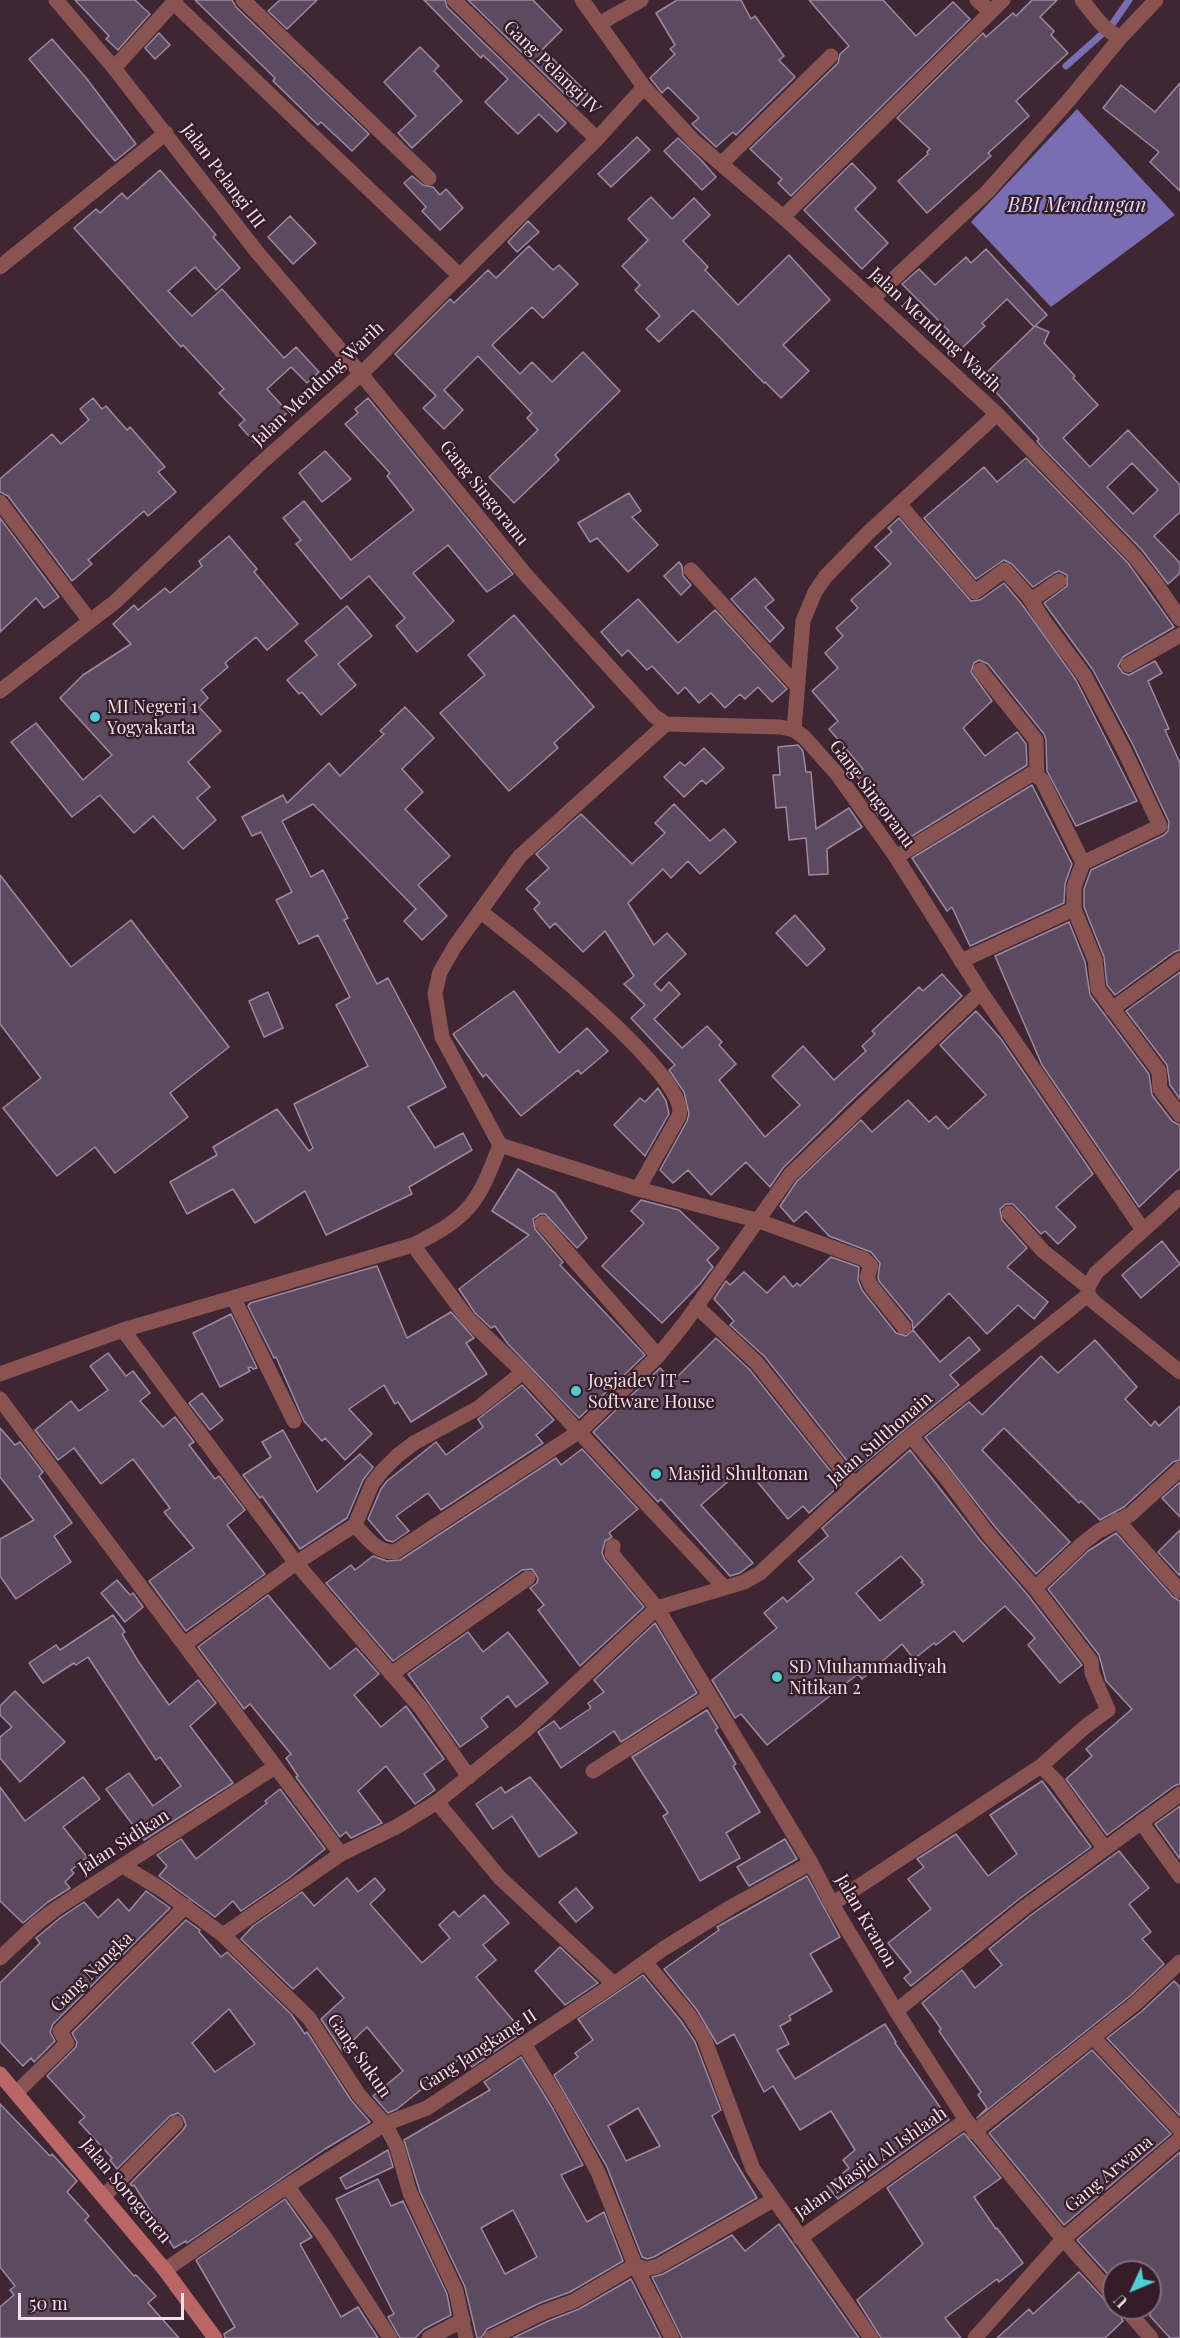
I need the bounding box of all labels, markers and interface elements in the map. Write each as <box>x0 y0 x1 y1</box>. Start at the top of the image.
street label: Gang Pelangi IV <box>499 16 605 120</box>
street label: Jalan Pelangi III <box>177 119 269 233</box>
water label: BBI Mendungan <box>1008 194 1146 218</box>
street label: Jalan Mendung Warih <box>864 263 1006 397</box>
street label: Jalan Mendung Warih <box>247 317 389 451</box>
street label: Gang Singoranu <box>435 436 533 550</box>
place label: MI Negeri 1 Yogyakarta <box>107 696 198 738</box>
marker: MI Negeri 1 Yogyakarta <box>88 710 102 724</box>
street label: Gang Singoranu <box>825 736 919 852</box>
place label: Jogjadev IT - Software House <box>588 1370 715 1412</box>
marker: Jogjadev IT - Software House <box>569 1384 583 1398</box>
street label: Jalan Sulthonain <box>823 1388 937 1490</box>
place label: Masjid Shultonan <box>668 1463 808 1485</box>
marker: Masjid Shultonan <box>649 1467 663 1481</box>
place label: SD Muhammadiyah Nitikan 2 <box>789 1656 947 1698</box>
marker: SD Muhammadiyah Nitikan 2 <box>770 1670 784 1684</box>
street label: Jalan Sidikan <box>75 1805 173 1879</box>
street label: Jalan Kranon <box>831 1871 901 1971</box>
street label: Gang Nangka <box>46 1927 138 2017</box>
street label: Gang Jangkang II <box>415 2005 541 2097</box>
street label: Gang Sukun <box>322 2010 396 2102</box>
street label: Jalan Masjid Al Ishlaah <box>791 2102 951 2224</box>
street label: Gang Arwana <box>1061 2131 1157 2217</box>
street label: Jalan Sorogenen <box>76 2134 176 2248</box>
north arrow <box>1102 2260 1162 2320</box>
scale bar <box>21 2281 188 2319</box>
text: U <box>1109 2290 1132 2313</box>
text: 50 m <box>29 2291 68 2315</box>

